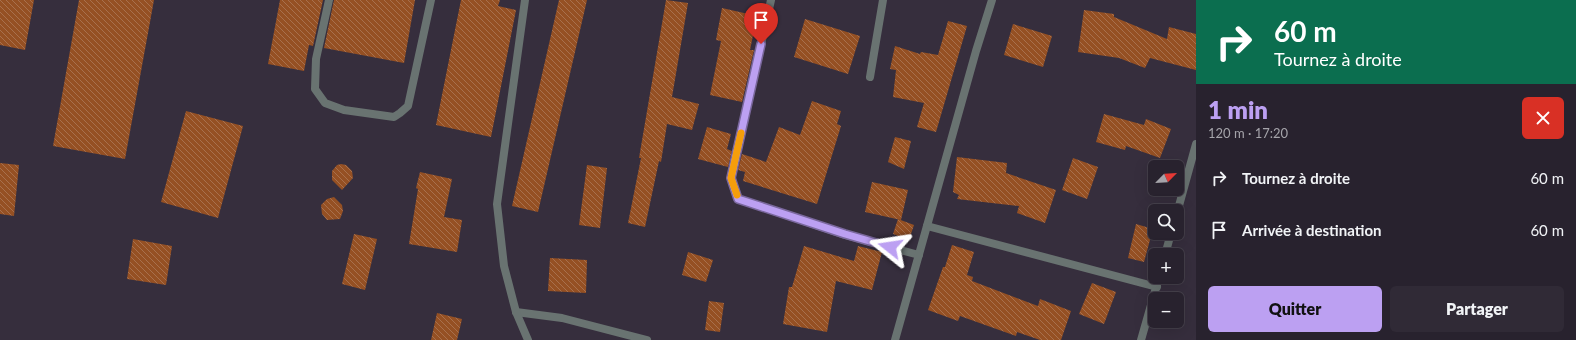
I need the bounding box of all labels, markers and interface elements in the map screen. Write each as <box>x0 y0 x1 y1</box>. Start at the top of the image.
pin <box>744 3 778 44</box>
icon: arrive <box>750 9 772 31</box>
text: 60 m <box>1274 14 1337 48</box>
icon: right <box>1208 16 1260 68</box>
text: Tournez à droite <box>1274 48 1402 70</box>
text: 1 min <box>1208 95 1268 124</box>
button: close <box>1522 97 1564 139</box>
text: 120 m · 17:20 <box>1208 125 1288 141</box>
north arrow <box>1148 160 1184 196</box>
map controls <box>1148 160 1184 328</box>
icon: right <box>1208 167 1230 189</box>
text: Tournez à droite <box>1242 169 1350 187</box>
text: 60 m <box>1530 169 1564 187</box>
button: search <box>1148 204 1184 240</box>
icon: arrive <box>1208 219 1230 241</box>
text: Arrivée à destination <box>1242 221 1381 239</box>
text: 60 m <box>1530 221 1564 239</box>
position arrow <box>869 226 911 268</box>
button: + <box>1148 248 1184 284</box>
button: Quitter <box>1208 286 1382 332</box>
button: Partager <box>1390 286 1564 332</box>
button: − <box>1148 292 1184 328</box>

